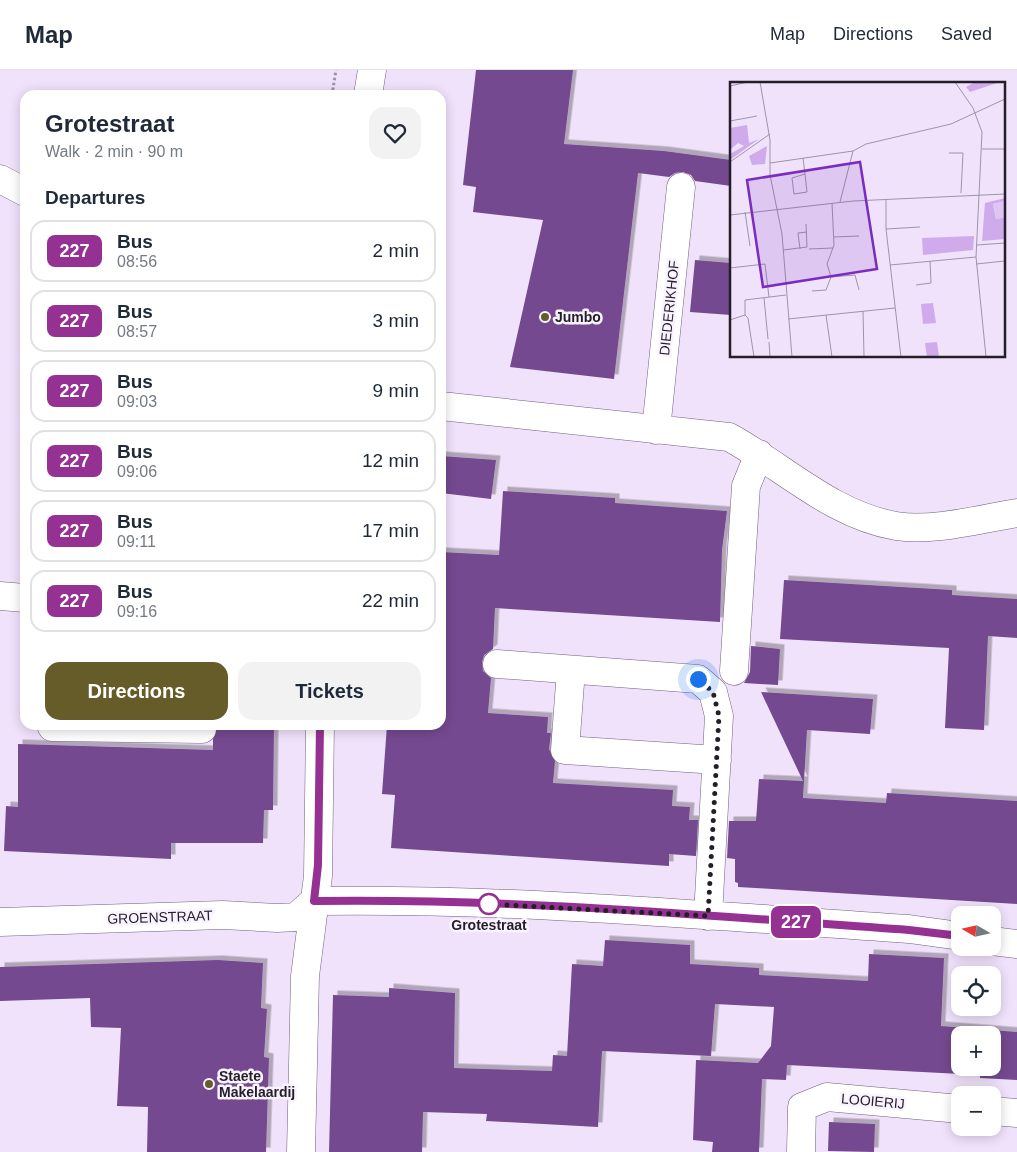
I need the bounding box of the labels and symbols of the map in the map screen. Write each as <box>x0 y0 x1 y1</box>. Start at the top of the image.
inset map <box>730 82 1004 358</box>
street label: DIEDERIKHOF <box>656 260 682 356</box>
place label: Jumbo <box>555 309 601 325</box>
marker: Jumbo <box>539 311 551 323</box>
your location <box>686 667 711 692</box>
marker: Grotestraat <box>478 893 500 915</box>
line badge: 227 <box>767 906 825 938</box>
north arrow <box>951 906 1001 956</box>
street label: GROENSTRAAT <box>107 907 213 927</box>
place label: Grotestraat <box>451 917 527 933</box>
place label: Staete Makelaardij <box>219 1068 295 1100</box>
marker: Staete Makelaardij <box>203 1078 215 1090</box>
street label: LOOIERIJ <box>841 1090 905 1112</box>

